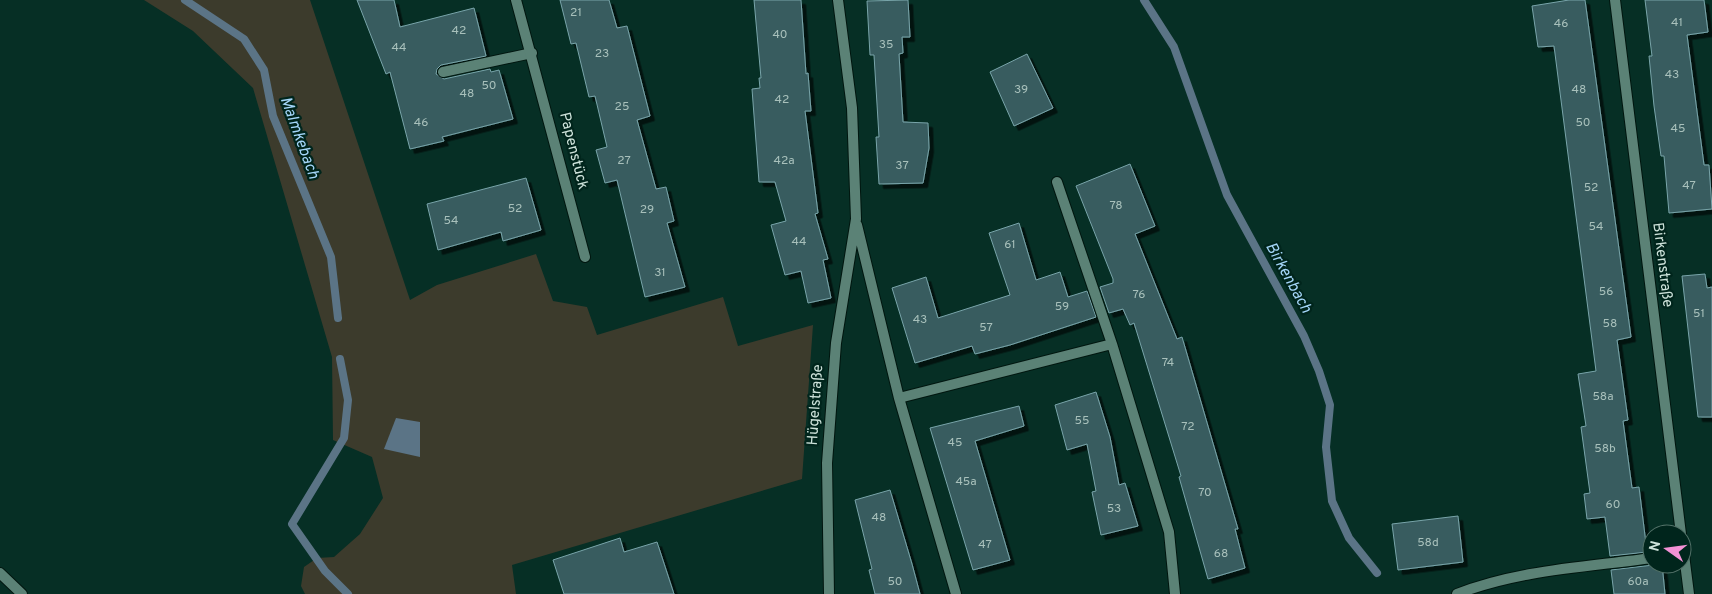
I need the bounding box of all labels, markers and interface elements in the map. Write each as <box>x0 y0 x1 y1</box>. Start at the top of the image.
house number: 21 <box>570 5 582 21</box>
house number: 41 <box>1671 15 1683 31</box>
house number: 46 <box>1554 16 1568 32</box>
house number: 42 <box>452 23 466 39</box>
house number: 40 <box>772 27 788 43</box>
house number: 35 <box>879 37 893 53</box>
house number: 44 <box>392 40 406 56</box>
house number: 23 <box>595 46 609 62</box>
house number: 43 <box>1665 67 1679 83</box>
house number: 50 <box>481 78 497 94</box>
house number: 39 <box>1014 82 1028 98</box>
house number: 48 <box>1572 82 1586 98</box>
house number: 48 <box>460 86 474 102</box>
house number: 42 <box>775 92 789 108</box>
water label: Malmkebach <box>275 94 323 182</box>
house number: 25 <box>615 99 629 115</box>
street label: Papenstück <box>554 110 592 192</box>
house number: 46 <box>414 115 428 131</box>
house number: 50 <box>1575 115 1591 131</box>
house number: 45 <box>1671 121 1685 137</box>
house number: 27 <box>617 153 631 169</box>
house number: 42a <box>773 153 795 169</box>
house number: 37 <box>895 158 909 174</box>
house number: 47 <box>1682 178 1696 194</box>
house number: 52 <box>1584 180 1598 196</box>
house number: 78 <box>1109 198 1123 214</box>
house number: 52 <box>508 201 522 217</box>
house number: 29 <box>640 202 654 218</box>
house number: 54 <box>443 213 459 229</box>
house number: 54 <box>1588 219 1604 235</box>
street label: Birkenstraße <box>1647 221 1677 309</box>
house number: 44 <box>792 234 806 250</box>
house number: 61 <box>1004 237 1016 253</box>
water label: Birkenbach <box>1260 239 1316 317</box>
house number: 31 <box>654 265 666 281</box>
house number: 56 <box>1599 284 1613 300</box>
house number: 76 <box>1133 287 1145 303</box>
house number: 59 <box>1055 299 1069 315</box>
house number: 51 <box>1693 306 1705 322</box>
house number: 43 <box>913 312 927 328</box>
house number: 58 <box>1603 316 1617 332</box>
house number: 57 <box>979 320 993 336</box>
house number: 74 <box>1162 355 1174 371</box>
street label: Hügelstraße <box>804 364 828 446</box>
house number: 58a <box>1592 389 1614 405</box>
house number: 55 <box>1075 413 1089 429</box>
house number: 72 <box>1181 419 1195 435</box>
house number: 45 <box>948 435 962 451</box>
house number: 58b <box>1594 441 1616 457</box>
house number: 45a <box>955 474 977 490</box>
house number: 70 <box>1198 485 1212 501</box>
house number: 60 <box>1606 497 1620 513</box>
house number: 53 <box>1107 501 1121 517</box>
house number: 48 <box>872 510 886 526</box>
north arrow <box>1642 524 1692 574</box>
house number: 58d <box>1417 535 1439 551</box>
house number: 47 <box>978 537 992 553</box>
text: N <box>1646 539 1665 553</box>
house number: 68 <box>1214 546 1228 562</box>
house number: 50 <box>887 574 903 590</box>
house number: 60a <box>1627 574 1649 590</box>

